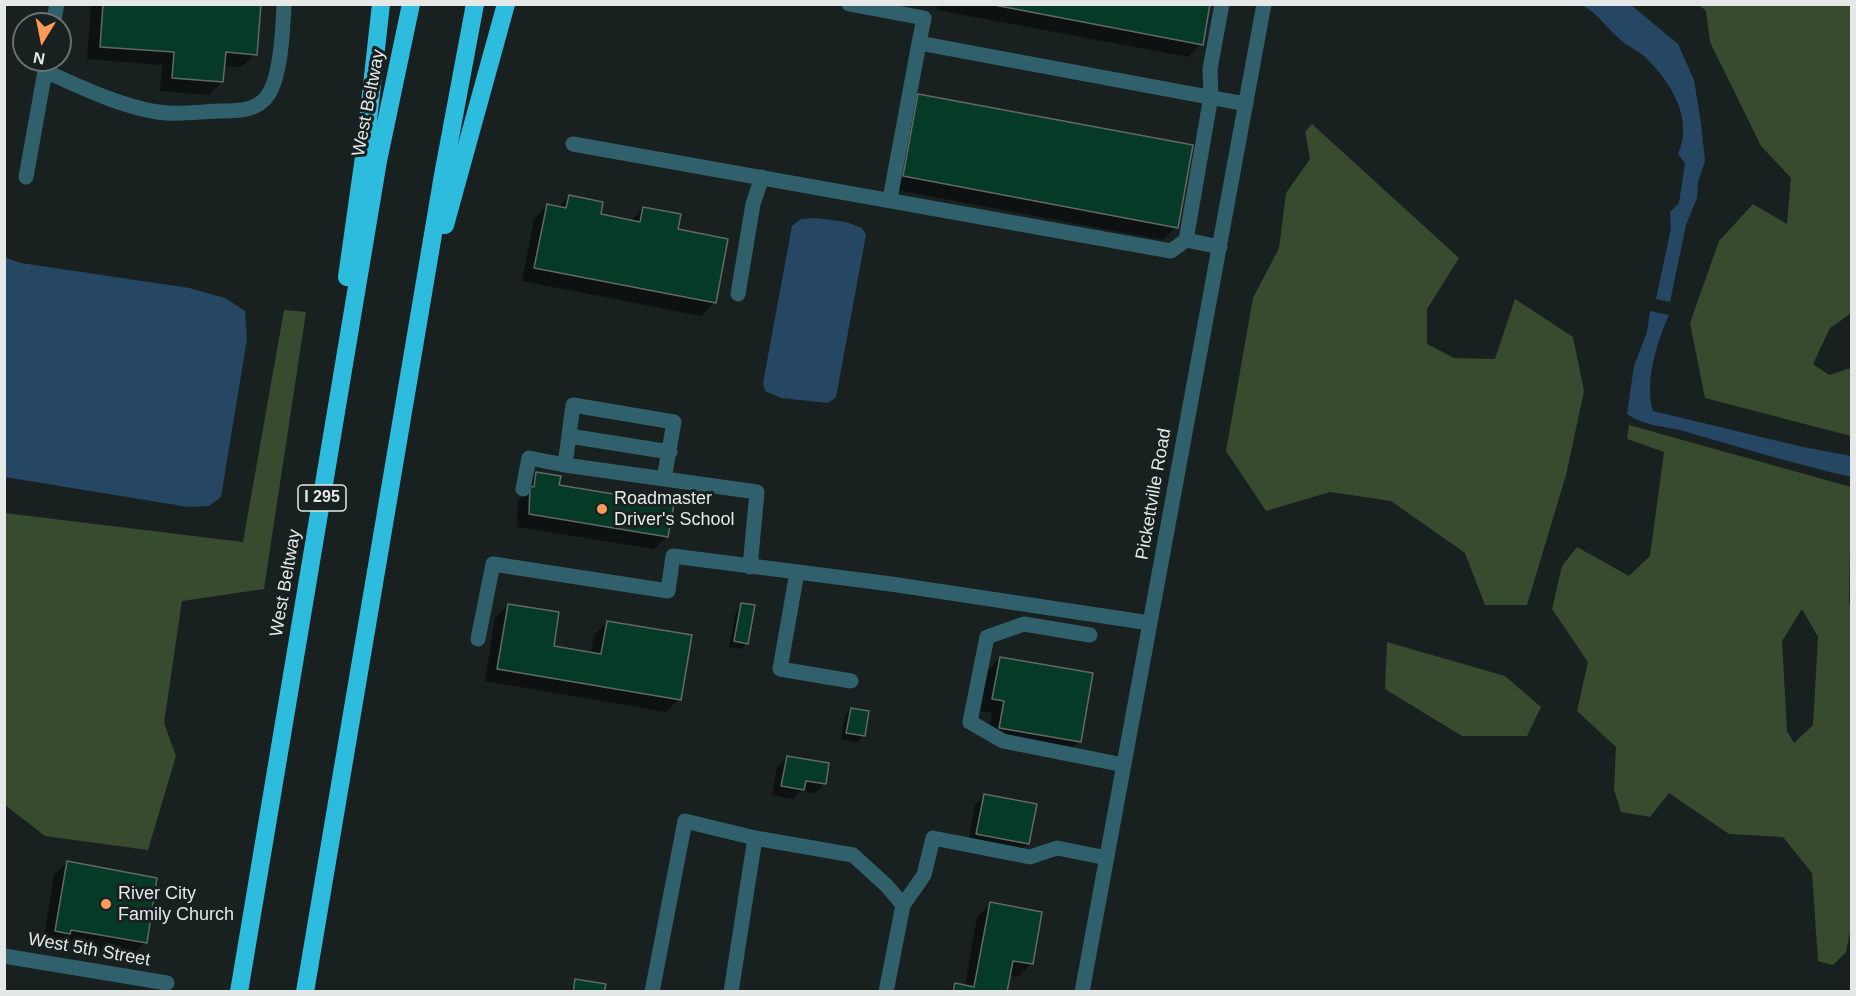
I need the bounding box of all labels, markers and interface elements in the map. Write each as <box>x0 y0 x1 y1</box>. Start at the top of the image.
north arrow <box>12 12 72 72</box>
street label: West Beltway <box>348 48 390 158</box>
text: N <box>32 49 46 68</box>
street label: Pickettville Road <box>1132 427 1176 561</box>
road number: I 295 <box>298 485 346 511</box>
place label: Roadmaster Driver's School <box>614 488 734 530</box>
marker: Roadmaster Driver's School <box>595 502 609 516</box>
street label: West Beltway <box>266 528 306 638</box>
place label: River City Family Church <box>118 883 234 926</box>
marker: River City Family Church <box>99 897 113 911</box>
street label: West 5th Street <box>26 929 152 971</box>

